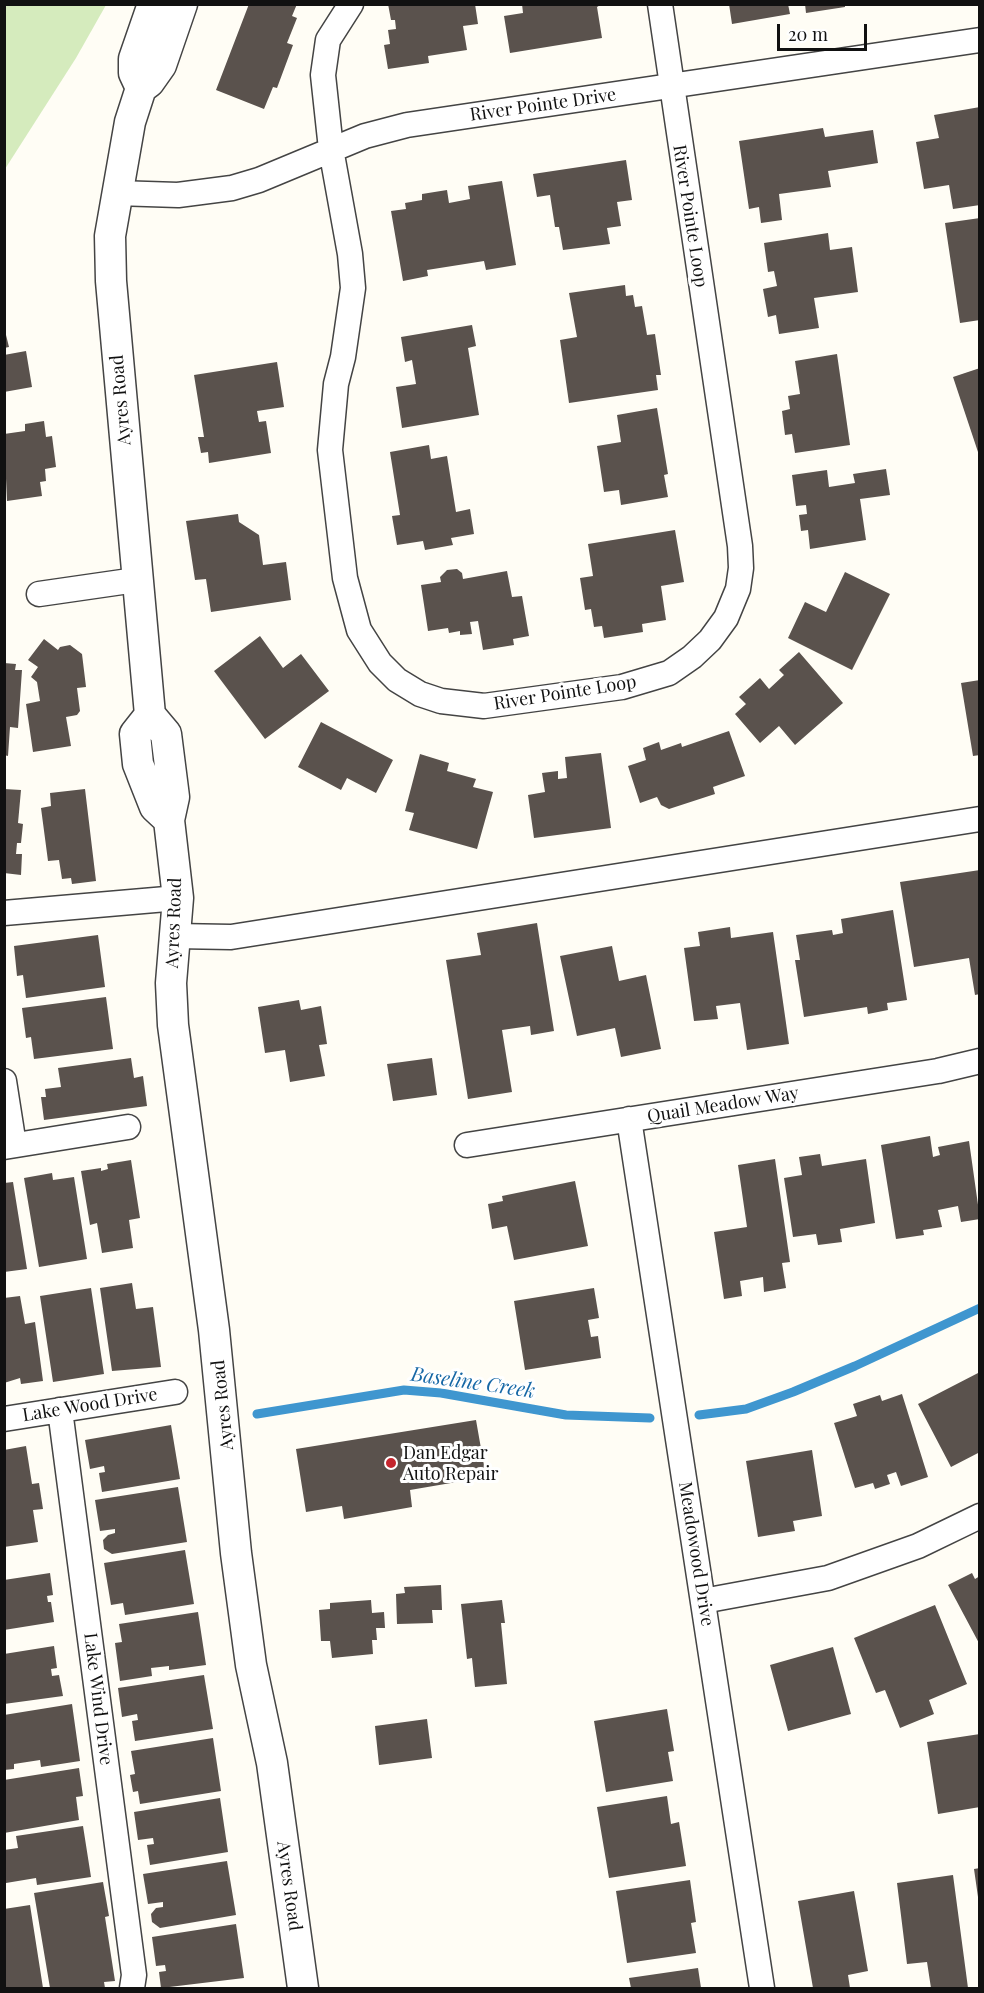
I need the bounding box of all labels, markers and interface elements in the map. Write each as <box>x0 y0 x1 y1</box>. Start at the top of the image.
scale bar <box>780 12 870 50</box>
text: 20 m <box>788 22 828 46</box>
street label: River Pointe Drive <box>469 84 617 126</box>
street label: River Pointe Loop <box>668 143 712 289</box>
street label: Ayres Road <box>106 354 136 446</box>
street label: River Pointe Loop <box>492 671 638 715</box>
street label: Ayres Road <box>162 877 186 969</box>
street label: Quail Meadow Way <box>646 1082 800 1128</box>
street label: Ayres Road <box>208 1359 238 1451</box>
water label: Baseline Creek <box>409 1362 537 1404</box>
street label: Lake Wood Drive <box>21 1384 159 1426</box>
place label: Dan Edgar Auto Repair <box>403 1442 498 1484</box>
marker: Dan Edgar Auto Repair <box>384 1456 398 1470</box>
street label: Meadowood Drive <box>674 1480 718 1628</box>
street label: Lake Wind Drive <box>79 1631 117 1767</box>
street label: Ayres Road <box>272 1840 306 1932</box>

